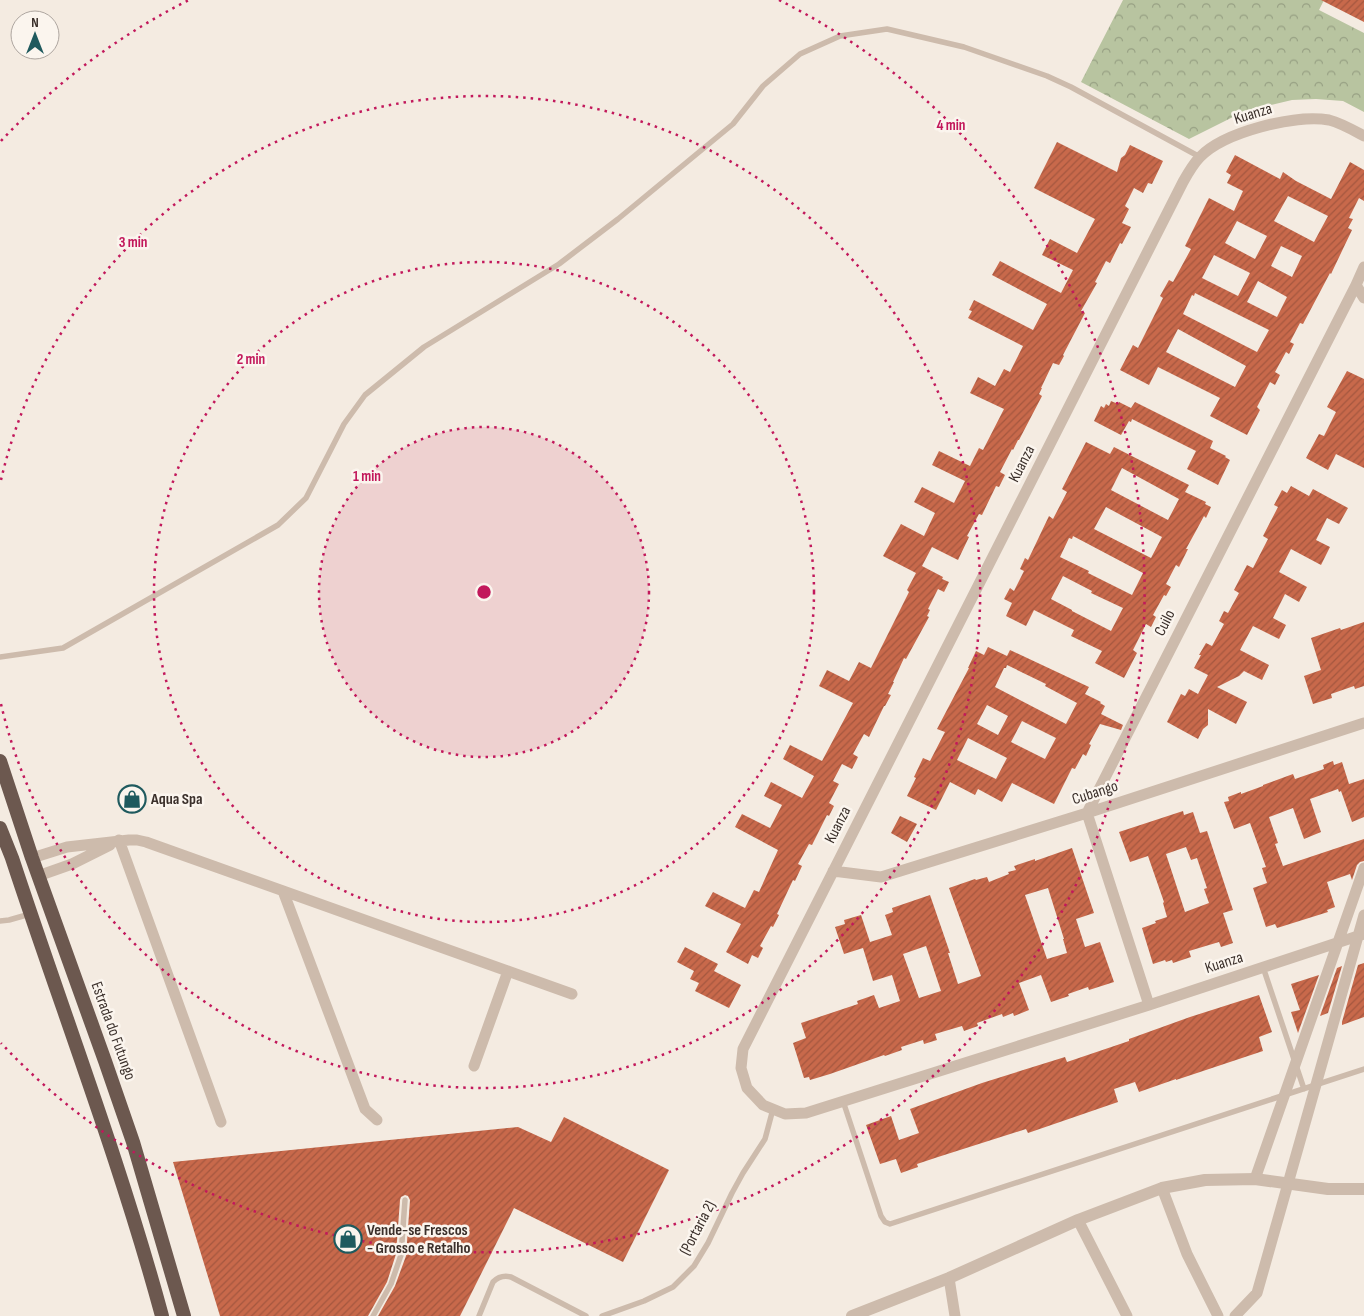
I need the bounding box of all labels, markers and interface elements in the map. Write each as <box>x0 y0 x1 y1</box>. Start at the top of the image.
north arrow <box>10 10 60 60</box>
text: N <box>31 14 39 31</box>
street label: Kuanza <box>1232 99 1274 129</box>
text: 4 min <box>937 116 965 135</box>
text: 3 min <box>119 233 147 252</box>
text: 2 min <box>237 350 265 369</box>
street label: Kuanza <box>1005 442 1039 486</box>
text: 1 min <box>353 467 381 486</box>
centre of rings <box>475 583 493 601</box>
street label: Cuilo <box>1150 607 1180 639</box>
street label: Cubango <box>1070 777 1120 809</box>
shop icon: Aqua Spa <box>117 784 147 814</box>
place label: Aqua Spa <box>150 790 202 809</box>
street label: Kuanza <box>821 803 855 847</box>
street label: Kuanza <box>1203 948 1245 978</box>
street label: Estrada do Futungo <box>86 979 140 1083</box>
street label: (Portaria 2) <box>676 1198 720 1258</box>
place label: Vende-se Frescos - Grosso e Retalho <box>367 1221 470 1258</box>
shop icon: Vende-se Frescos - Grosso e Retalho <box>333 1224 363 1254</box>

